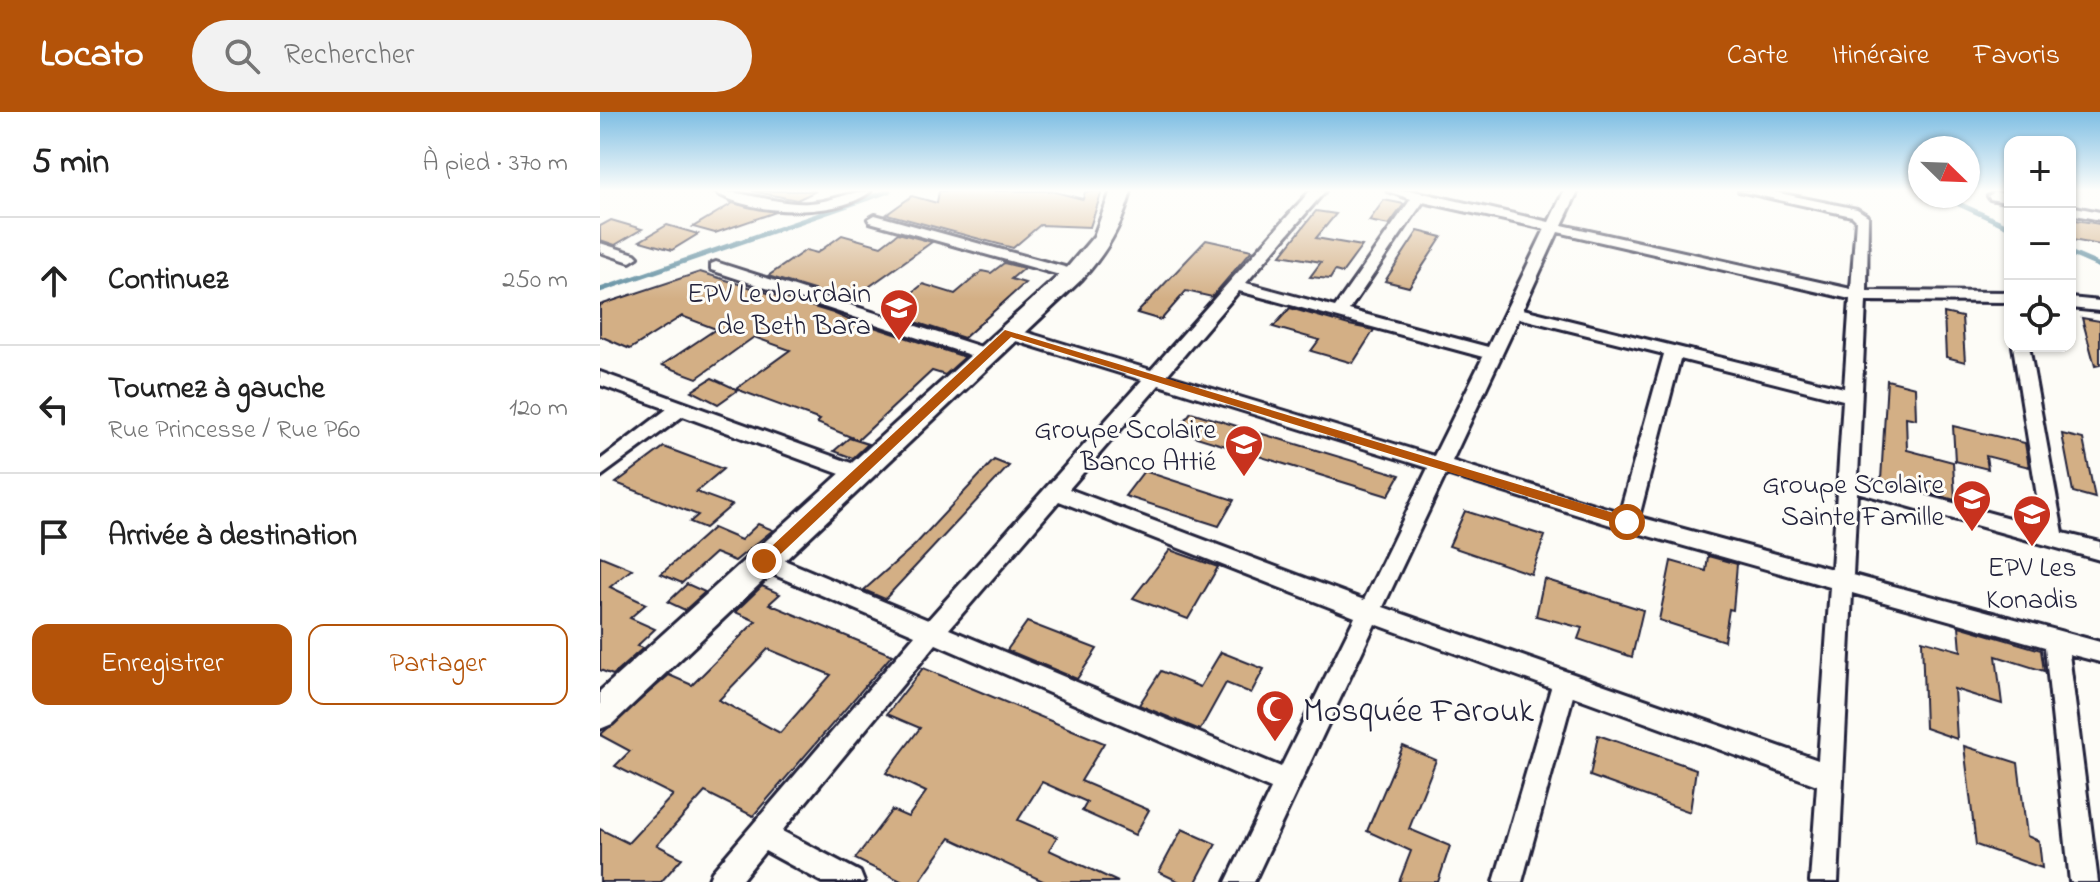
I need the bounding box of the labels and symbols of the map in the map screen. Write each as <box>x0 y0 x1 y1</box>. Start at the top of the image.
north arrow <box>1908 136 1980 208</box>
place label: EPV Le Jourdain de Beth Bara <box>687 275 871 348</box>
school or university icon: EPV Le Jourdain de Beth Bara <box>878 287 920 342</box>
place label: Groupe Scolaire Banco Attié <box>1034 411 1216 484</box>
school or university icon: Groupe Scolaire Banco Attié <box>1223 423 1265 478</box>
place label: Groupe Scolaire Sainte Famille <box>1762 466 1944 539</box>
school or university icon: Groupe Scolaire Sainte Famille <box>1951 478 1993 533</box>
school or university icon: EPV Les Konadis <box>2011 493 2053 548</box>
route start <box>1609 504 1645 540</box>
route end <box>746 543 782 579</box>
place label: EPV Les Konadis <box>1986 549 2078 622</box>
mosque icon: Mosquée Farouk <box>1254 688 1296 743</box>
place label: Mosquée Farouk <box>1303 688 1534 738</box>

